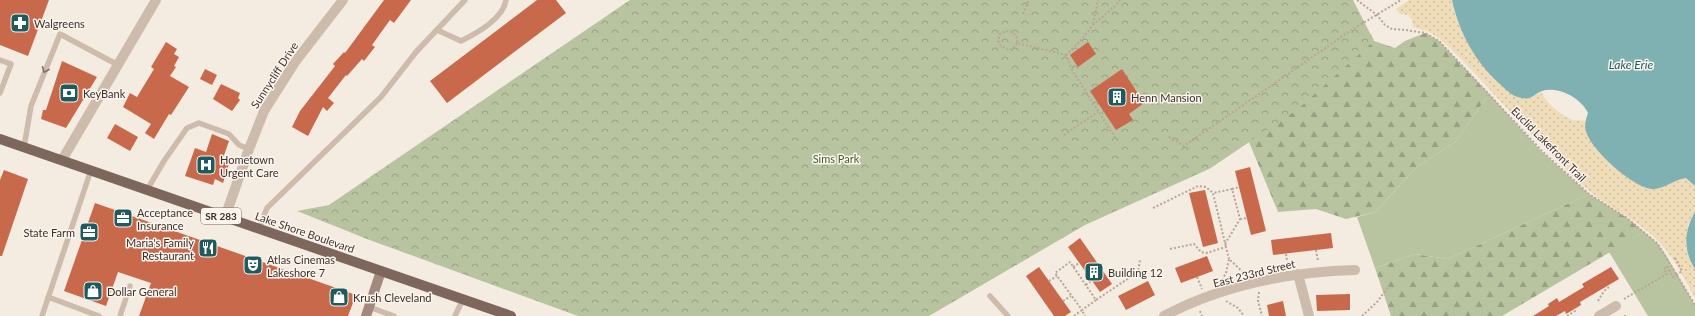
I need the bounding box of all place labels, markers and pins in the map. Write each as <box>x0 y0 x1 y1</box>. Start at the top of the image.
pharmacy icon: Walgreens <box>9 12 31 34</box>
place label: Walgreens <box>34 17 85 30</box>
bank icon: KeyBank <box>58 82 80 104</box>
building icon: Henn Mansion <box>1106 86 1128 108</box>
place label: KeyBank <box>83 87 126 100</box>
place label: Henn Mansion <box>1131 91 1202 104</box>
place label: Hometown Urgent Care <box>220 153 279 179</box>
hospital icon: Hometown Urgent Care <box>195 154 217 176</box>
place label: Acceptance Insurance <box>137 206 193 232</box>
office icon: Acceptance Insurance <box>112 207 134 229</box>
office icon: State Farm <box>78 221 100 243</box>
place label: State Farm <box>23 226 75 239</box>
place label: Maria's Family Restaurant <box>126 236 194 262</box>
restaurant icon: Maria's Family Restaurant <box>197 237 219 259</box>
place label: Atlas Cinemas Lakeshore 7 <box>267 253 335 279</box>
theatre icon: Atlas Cinemas Lakeshore 7 <box>242 254 264 276</box>
building icon: Building 12 <box>1083 261 1105 283</box>
place label: Building 12 <box>1108 266 1163 279</box>
shop icon: Dollar General <box>82 280 104 302</box>
place label: Dollar General <box>107 285 176 298</box>
shop icon: Krush Cleveland <box>328 286 350 308</box>
place label: Krush Cleveland <box>353 291 431 304</box>

